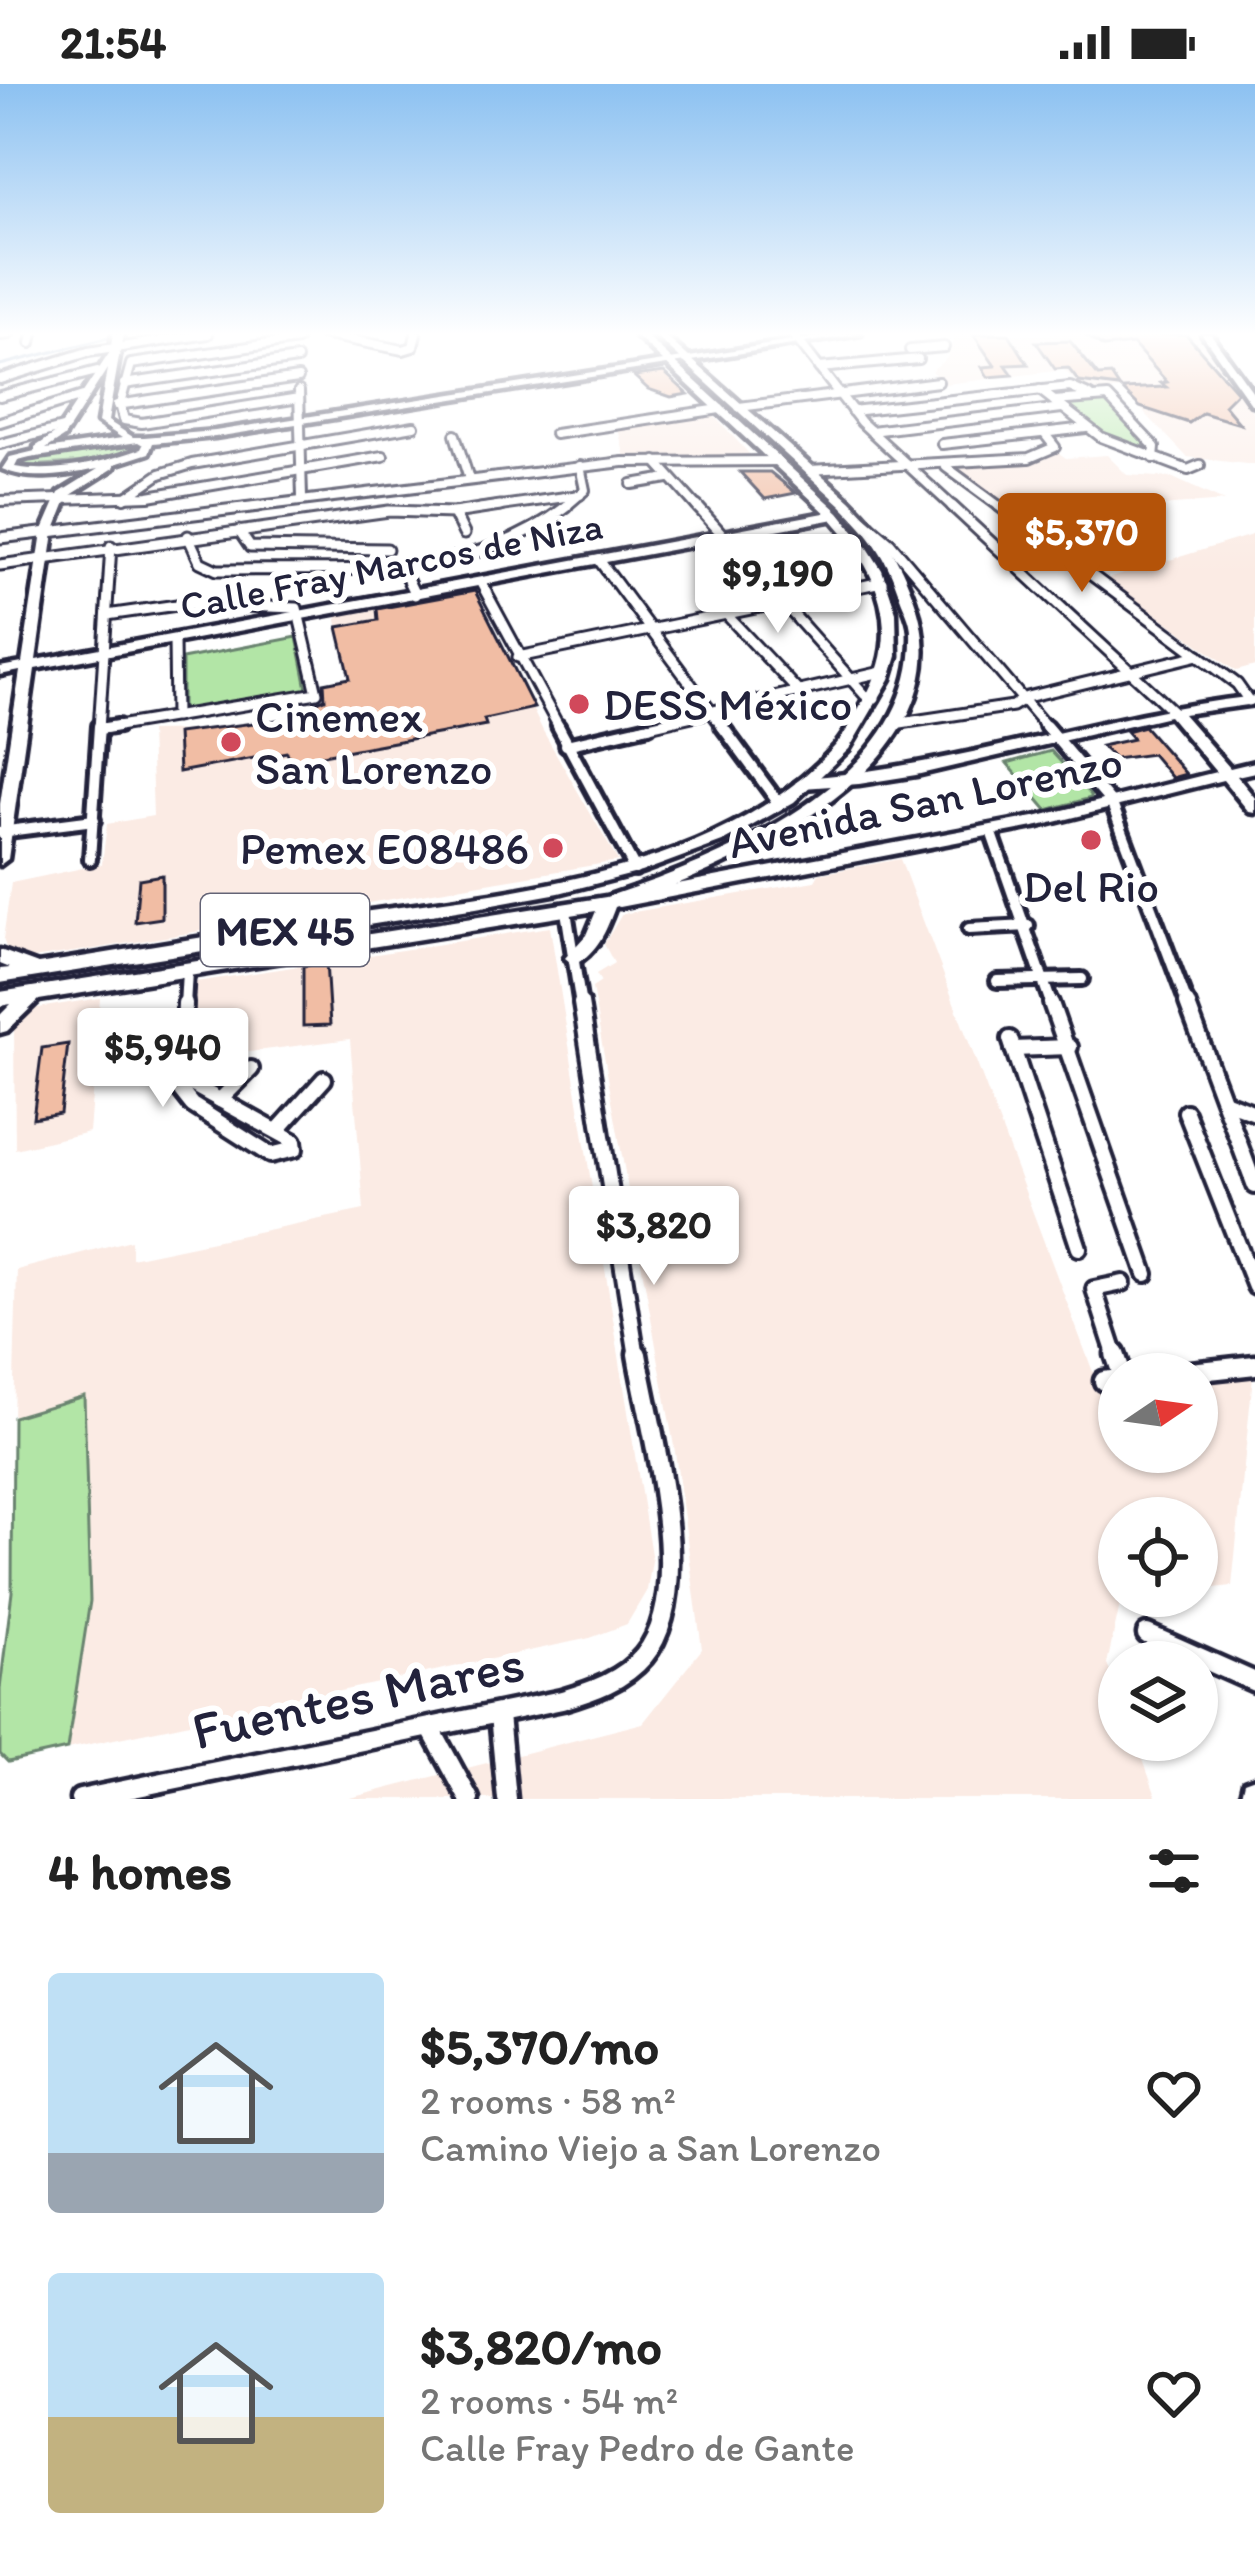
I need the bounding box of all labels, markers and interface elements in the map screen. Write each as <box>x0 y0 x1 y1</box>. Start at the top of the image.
text: 21:54 <box>60 15 166 69</box>
pin: $5,370 <box>984 493 1180 595</box>
street label: Calle Fray Marcos de Niza <box>176 501 606 630</box>
text: $5,370 <box>1025 508 1139 555</box>
pin: $9,190 <box>680 534 876 636</box>
text: $9,190 <box>722 549 834 596</box>
place label: DESS México <box>603 677 852 731</box>
place label: Cinemex San Lorenzo <box>255 689 493 795</box>
marker: DESS México <box>566 691 592 717</box>
marker: Cinemex San Lorenzo <box>218 729 244 755</box>
street label: Avenida San Lorenzo <box>723 733 1127 869</box>
place label: Pemex E08486 <box>240 821 529 875</box>
marker: Del Rio <box>1078 827 1104 853</box>
marker: Pemex E08486 <box>540 835 566 861</box>
place label: Del Rio <box>1023 859 1159 913</box>
road number: MEX 45 <box>201 894 369 966</box>
pin: $5,940 <box>65 1008 261 1110</box>
text: $5,940 <box>104 1023 222 1070</box>
pin: $3,820 <box>556 1186 752 1288</box>
text: $3,820 <box>596 1201 712 1248</box>
north arrow <box>1098 1353 1218 1473</box>
map controls <box>1098 1353 1218 1761</box>
button: locate <box>1098 1497 1218 1617</box>
street label: Fuentes Mares <box>186 1630 530 1763</box>
button: layers <box>1098 1641 1218 1761</box>
icon: filters <box>1141 1838 1207 1904</box>
text: 4 homes <box>48 1841 232 1902</box>
text: $5,370/mo <box>420 2016 659 2077</box>
icon: home <box>144 2021 288 2165</box>
icon: heart <box>1141 2060 1207 2126</box>
text: 2 rooms · 58 m² <box>420 2077 676 2124</box>
text: Camino Viejo a San Lorenzo <box>420 2124 881 2171</box>
text: $3,820/mo <box>420 2316 662 2377</box>
icon: home <box>144 2321 288 2465</box>
icon: heart <box>1141 2360 1207 2426</box>
text: 2 rooms · 54 m² <box>420 2377 678 2424</box>
text: Calle Fray Pedro de Gante <box>420 2424 854 2471</box>

